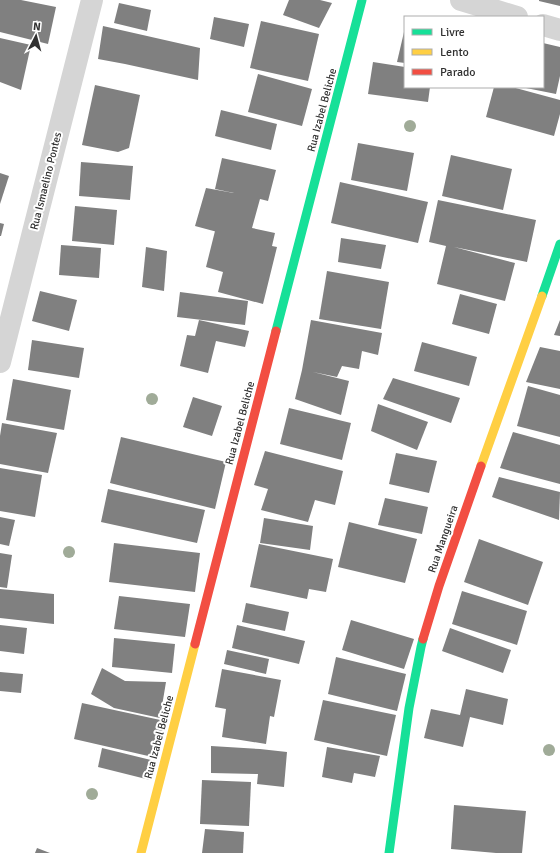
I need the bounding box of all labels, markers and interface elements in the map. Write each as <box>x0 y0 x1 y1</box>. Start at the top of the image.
north arrow <box>16 16 56 56</box>
legend <box>404 16 544 88</box>
text: N <box>33 20 41 33</box>
text: Livre <box>440 25 465 40</box>
text: Lento <box>440 45 469 60</box>
text: Parado <box>440 65 476 80</box>
street label: Rua Izabel Beliche <box>305 67 339 153</box>
street label: Rua Ismaelino Pontes <box>28 131 64 231</box>
street label: Rua Izabel Beliche <box>223 380 257 466</box>
street label: Rua Mangueira <box>425 503 461 575</box>
street label: Rua Izabel Beliche <box>142 694 176 780</box>

